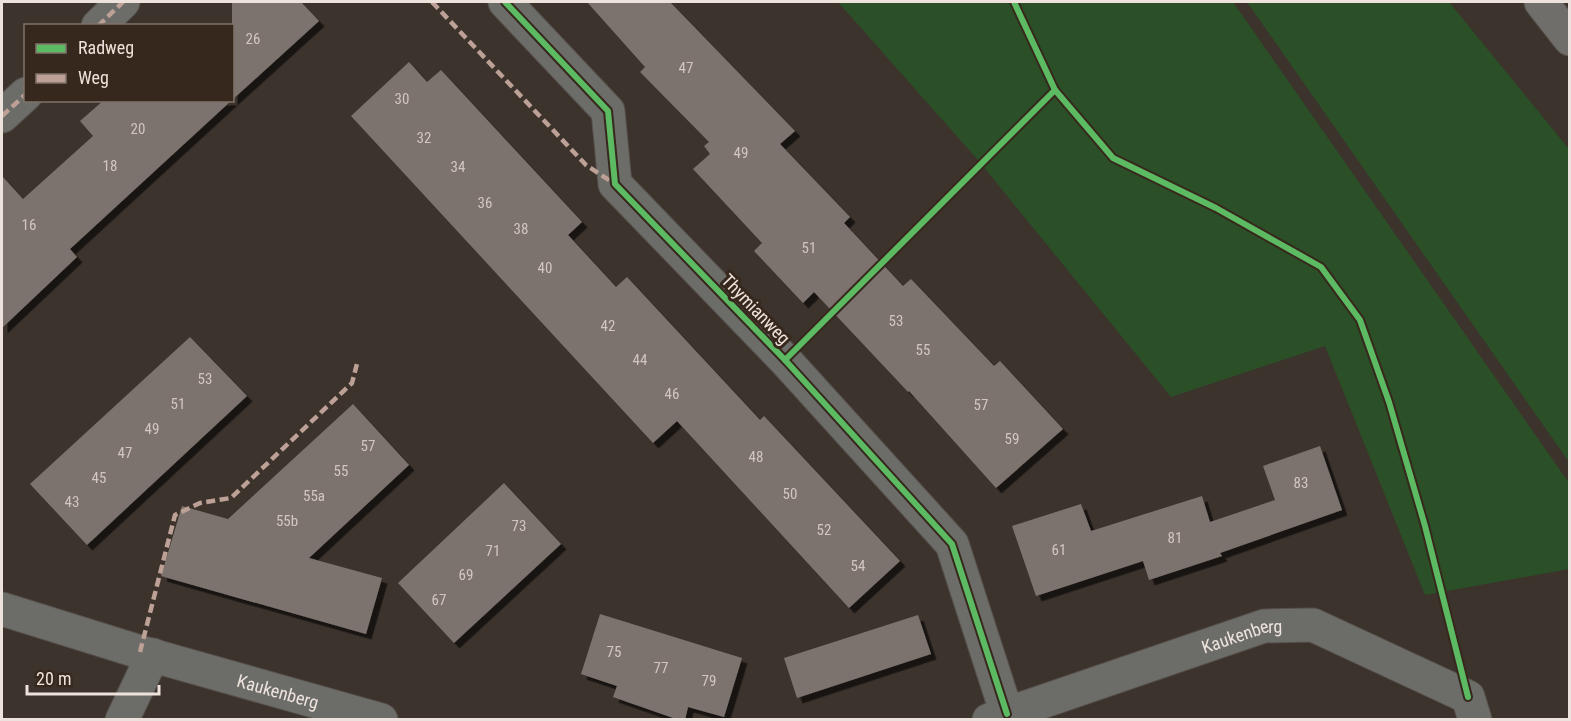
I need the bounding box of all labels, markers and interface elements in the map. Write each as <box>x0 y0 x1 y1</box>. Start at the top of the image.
legend <box>24 24 234 102</box>
house number: 26 <box>246 30 260 48</box>
text: Radweg <box>78 37 134 58</box>
house number: 47 <box>679 59 693 77</box>
text: Weg <box>78 67 109 88</box>
house number: 30 <box>395 90 409 108</box>
house number: 20 <box>131 120 145 138</box>
house number: 32 <box>417 129 431 147</box>
house number: 49 <box>734 144 748 162</box>
house number: 18 <box>103 157 117 175</box>
house number: 34 <box>451 158 465 176</box>
house number: 36 <box>478 194 492 212</box>
house number: 16 <box>22 216 36 234</box>
house number: 38 <box>514 220 528 238</box>
house number: 51 <box>802 239 816 257</box>
house number: 40 <box>538 259 552 277</box>
street label: Thymianweg <box>717 269 795 349</box>
house number: 53 <box>889 312 903 330</box>
house number: 42 <box>601 317 615 335</box>
house number: 55 <box>916 341 930 359</box>
house number: 44 <box>633 351 647 369</box>
house number: 53 <box>198 370 212 388</box>
house number: 46 <box>665 385 679 403</box>
house number: 51 <box>171 395 185 413</box>
house number: 57 <box>974 396 988 414</box>
house number: 49 <box>145 420 159 438</box>
house number: 59 <box>1005 430 1019 448</box>
house number: 57 <box>361 437 375 455</box>
house number: 47 <box>118 444 132 462</box>
house number: 48 <box>749 448 763 466</box>
house number: 55 <box>334 462 348 480</box>
house number: 45 <box>92 469 106 487</box>
house number: 83 <box>1294 474 1308 492</box>
house number: 50 <box>783 485 797 503</box>
house number: 55a <box>303 487 325 505</box>
house number: 43 <box>65 493 79 511</box>
house number: 55b <box>276 512 298 530</box>
house number: 73 <box>512 517 526 535</box>
house number: 52 <box>817 521 831 539</box>
house number: 81 <box>1168 529 1182 547</box>
house number: 61 <box>1052 541 1066 559</box>
house number: 71 <box>486 542 500 560</box>
house number: 54 <box>851 557 865 575</box>
house number: 69 <box>459 566 473 584</box>
house number: 67 <box>432 591 446 609</box>
street label: Kaukenberg <box>1199 615 1282 657</box>
house number: 75 <box>607 643 621 661</box>
scale bar <box>27 658 159 696</box>
house number: 77 <box>654 659 668 677</box>
text: 20 m <box>36 668 71 689</box>
street label: Kaukenberg <box>235 669 321 712</box>
house number: 79 <box>702 672 716 690</box>

